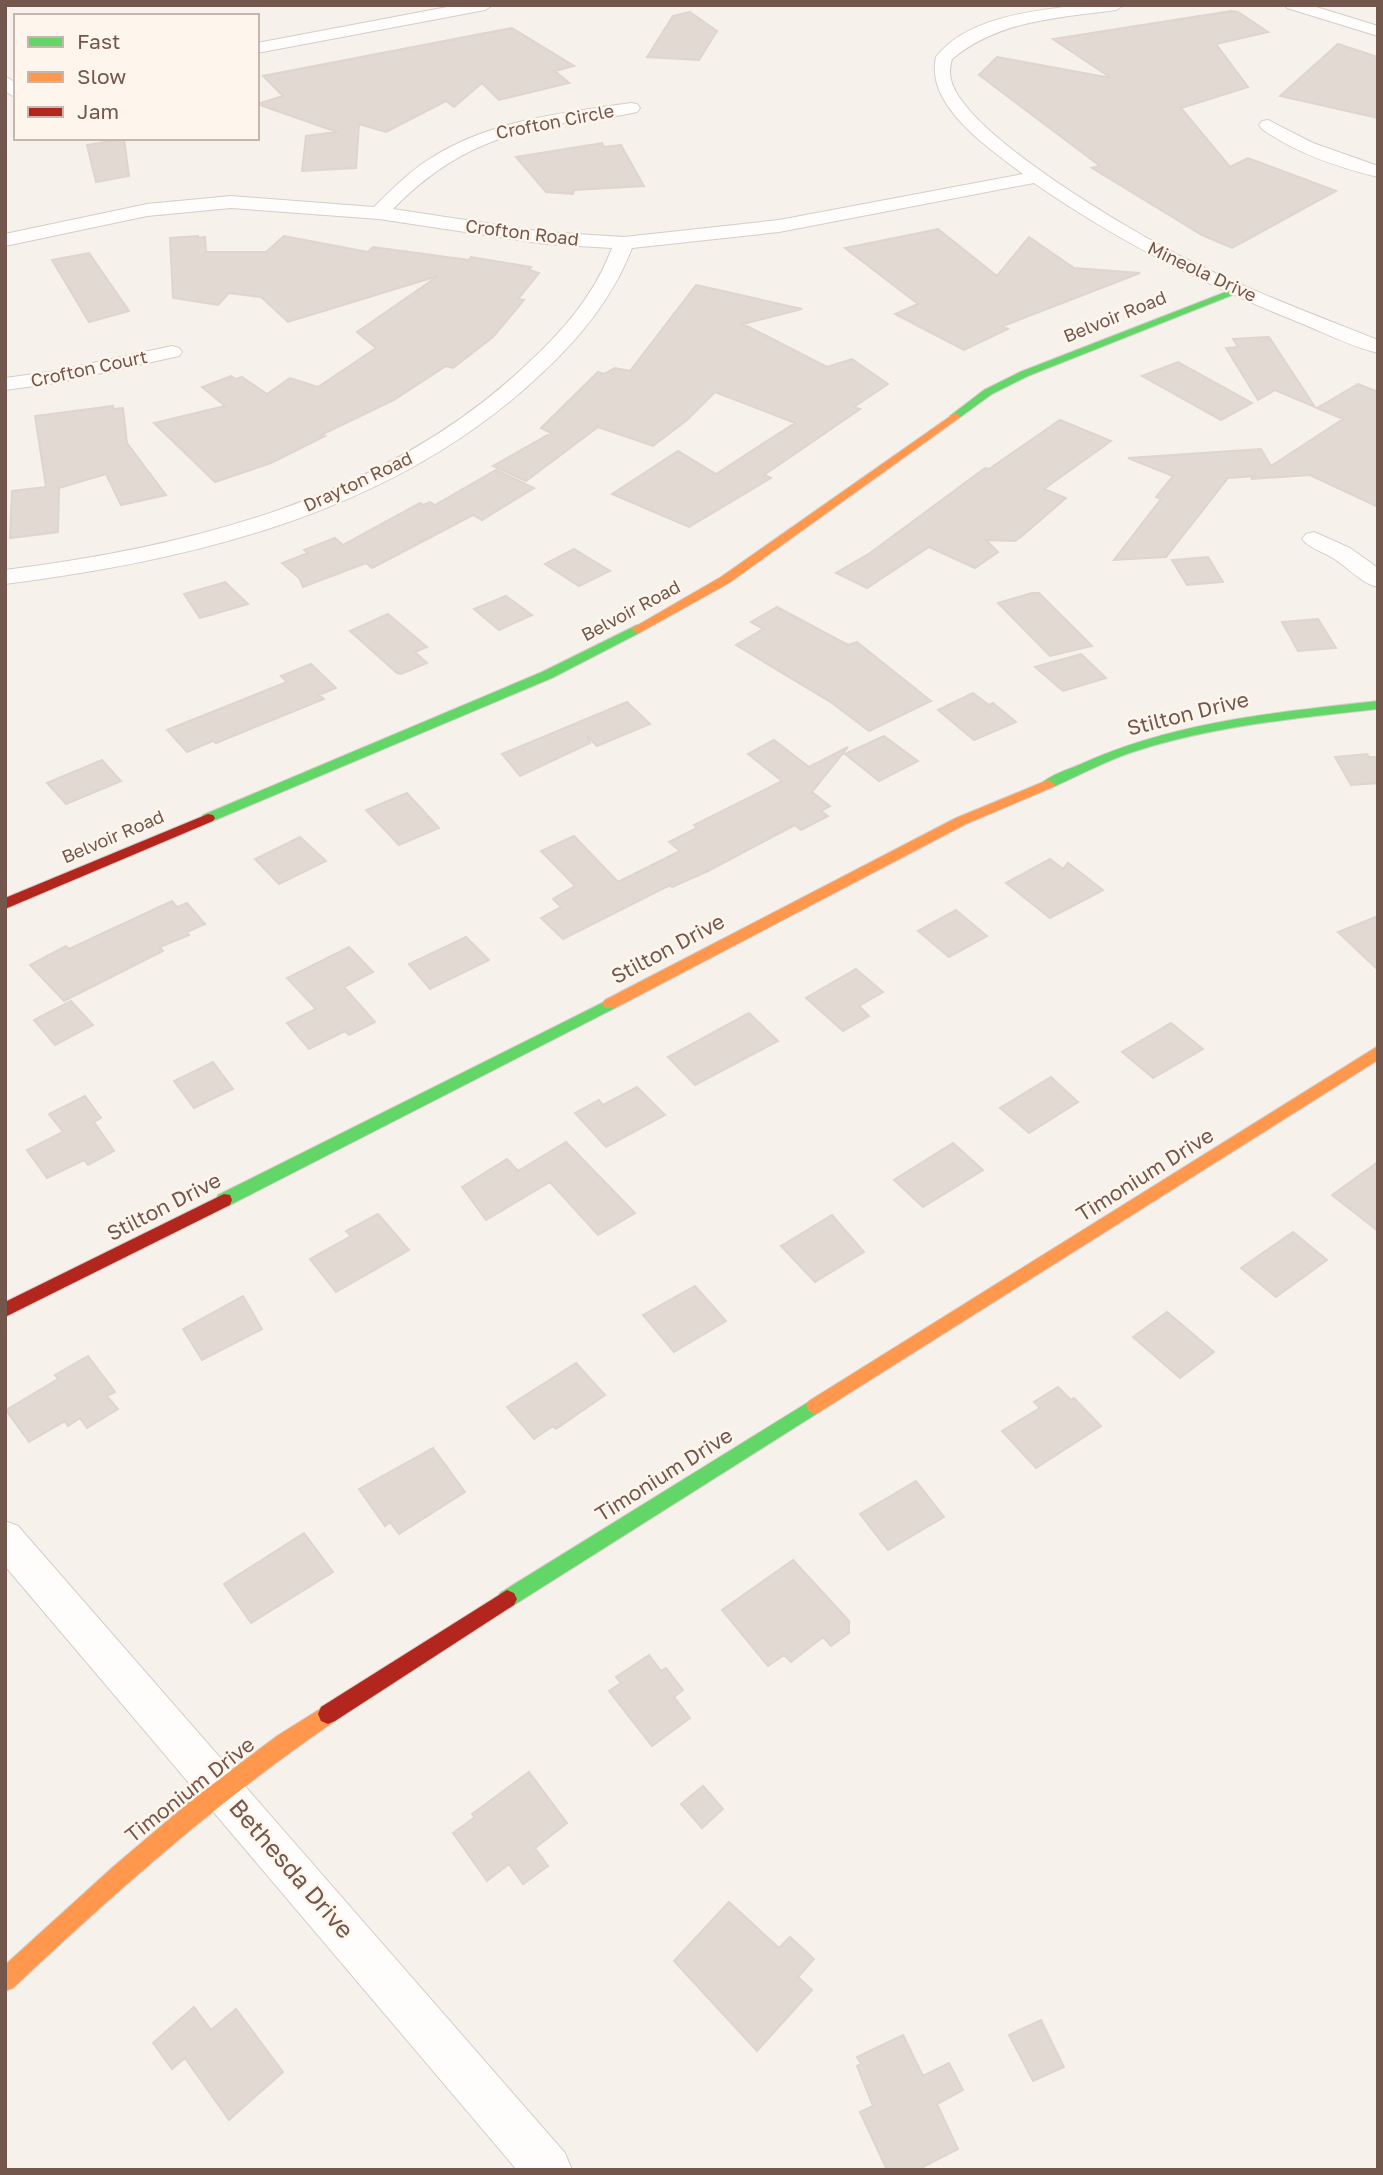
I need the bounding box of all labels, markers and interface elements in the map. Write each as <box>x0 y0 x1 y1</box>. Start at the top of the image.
legend <box>14 14 259 140</box>
text: Fast <box>77 28 120 54</box>
text: Slow <box>77 63 126 89</box>
text: Jam <box>77 98 119 124</box>
street label: Crofton Circle <box>494 99 616 143</box>
street label: Crofton Road <box>464 214 580 250</box>
street label: Mineola Drive <box>1144 236 1260 306</box>
street label: Belvoir Road <box>1060 285 1169 347</box>
street label: Crofton Court <box>29 345 149 391</box>
street label: Drayton Road <box>300 446 415 516</box>
street label: Belvoir Road <box>577 575 684 645</box>
street label: Stilton Drive <box>1124 685 1251 741</box>
street label: Belvoir Road <box>58 805 167 867</box>
street label: Stilton Drive <box>606 907 729 989</box>
street label: Timonium Drive <box>1071 1122 1218 1227</box>
street label: Stilton Drive <box>102 1166 225 1246</box>
street label: Timonium Drive <box>590 1422 737 1527</box>
street label: Timonium Drive <box>120 1731 259 1848</box>
street label: Bethesda Drive <box>224 1793 360 1943</box>

